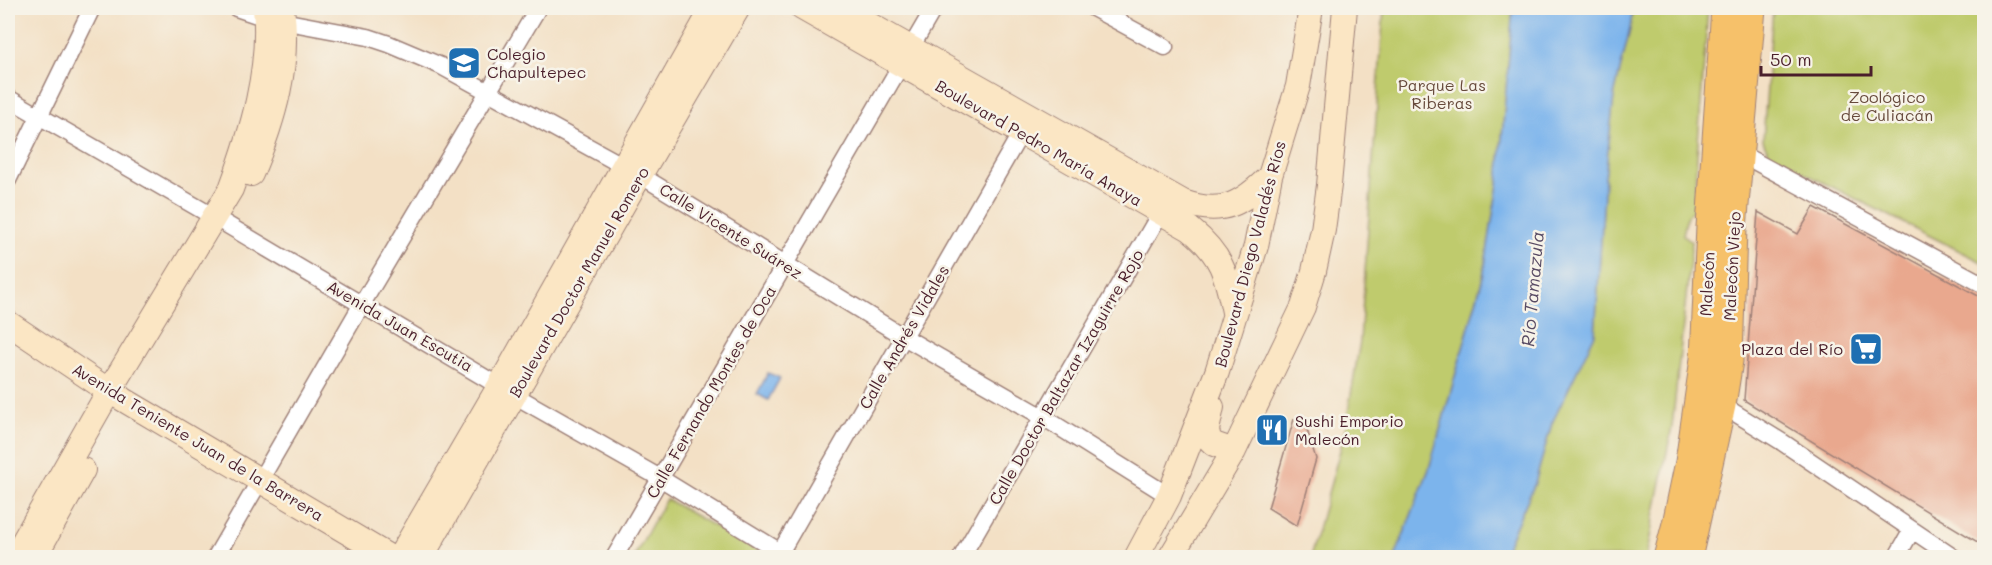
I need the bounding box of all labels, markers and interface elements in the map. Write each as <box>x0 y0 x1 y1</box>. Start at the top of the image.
scale bar <box>1761 39 1870 77</box>
place label: Colegio Chapultepec <box>487 43 586 82</box>
school or university icon: Colegio Chapultepec <box>446 45 482 81</box>
text: 50 m <box>1770 47 1812 71</box>
park label: Parque Las Riberas <box>1398 74 1486 113</box>
street label: Boulevard Pedro María Anaya <box>932 75 1146 211</box>
park label: Zoológico de Culiacán <box>1841 86 1933 125</box>
street label: Boulevard Diego Valadés Ríos <box>1209 138 1290 369</box>
street label: Boulevard Doctor Manuel Romero <box>504 163 653 401</box>
street label: Calle Vicente Suárez <box>656 178 807 283</box>
street label: Malecón Viejo <box>1718 211 1745 321</box>
water label: Río Tamazula <box>1515 230 1549 348</box>
street label: Calle Doctor Baltazar Izaguirre Rojo <box>984 245 1148 508</box>
street label: Malecón <box>1694 251 1719 317</box>
street label: Calle Andrés Vidales <box>854 261 953 412</box>
street label: Avenida Juan Escutia <box>323 275 477 376</box>
street label: Calle Fernando Montes de Oca <box>641 282 780 502</box>
supermarket icon: Plaza del Río <box>1848 331 1884 367</box>
place label: Plaza del Río <box>1741 338 1843 359</box>
street label: Avenida Teniente Juan de la Barrera <box>69 358 328 525</box>
place label: Sushi Emporio Malecón <box>1295 410 1403 449</box>
restaurant icon: Sushi Emporio Malecón <box>1254 412 1290 448</box>

